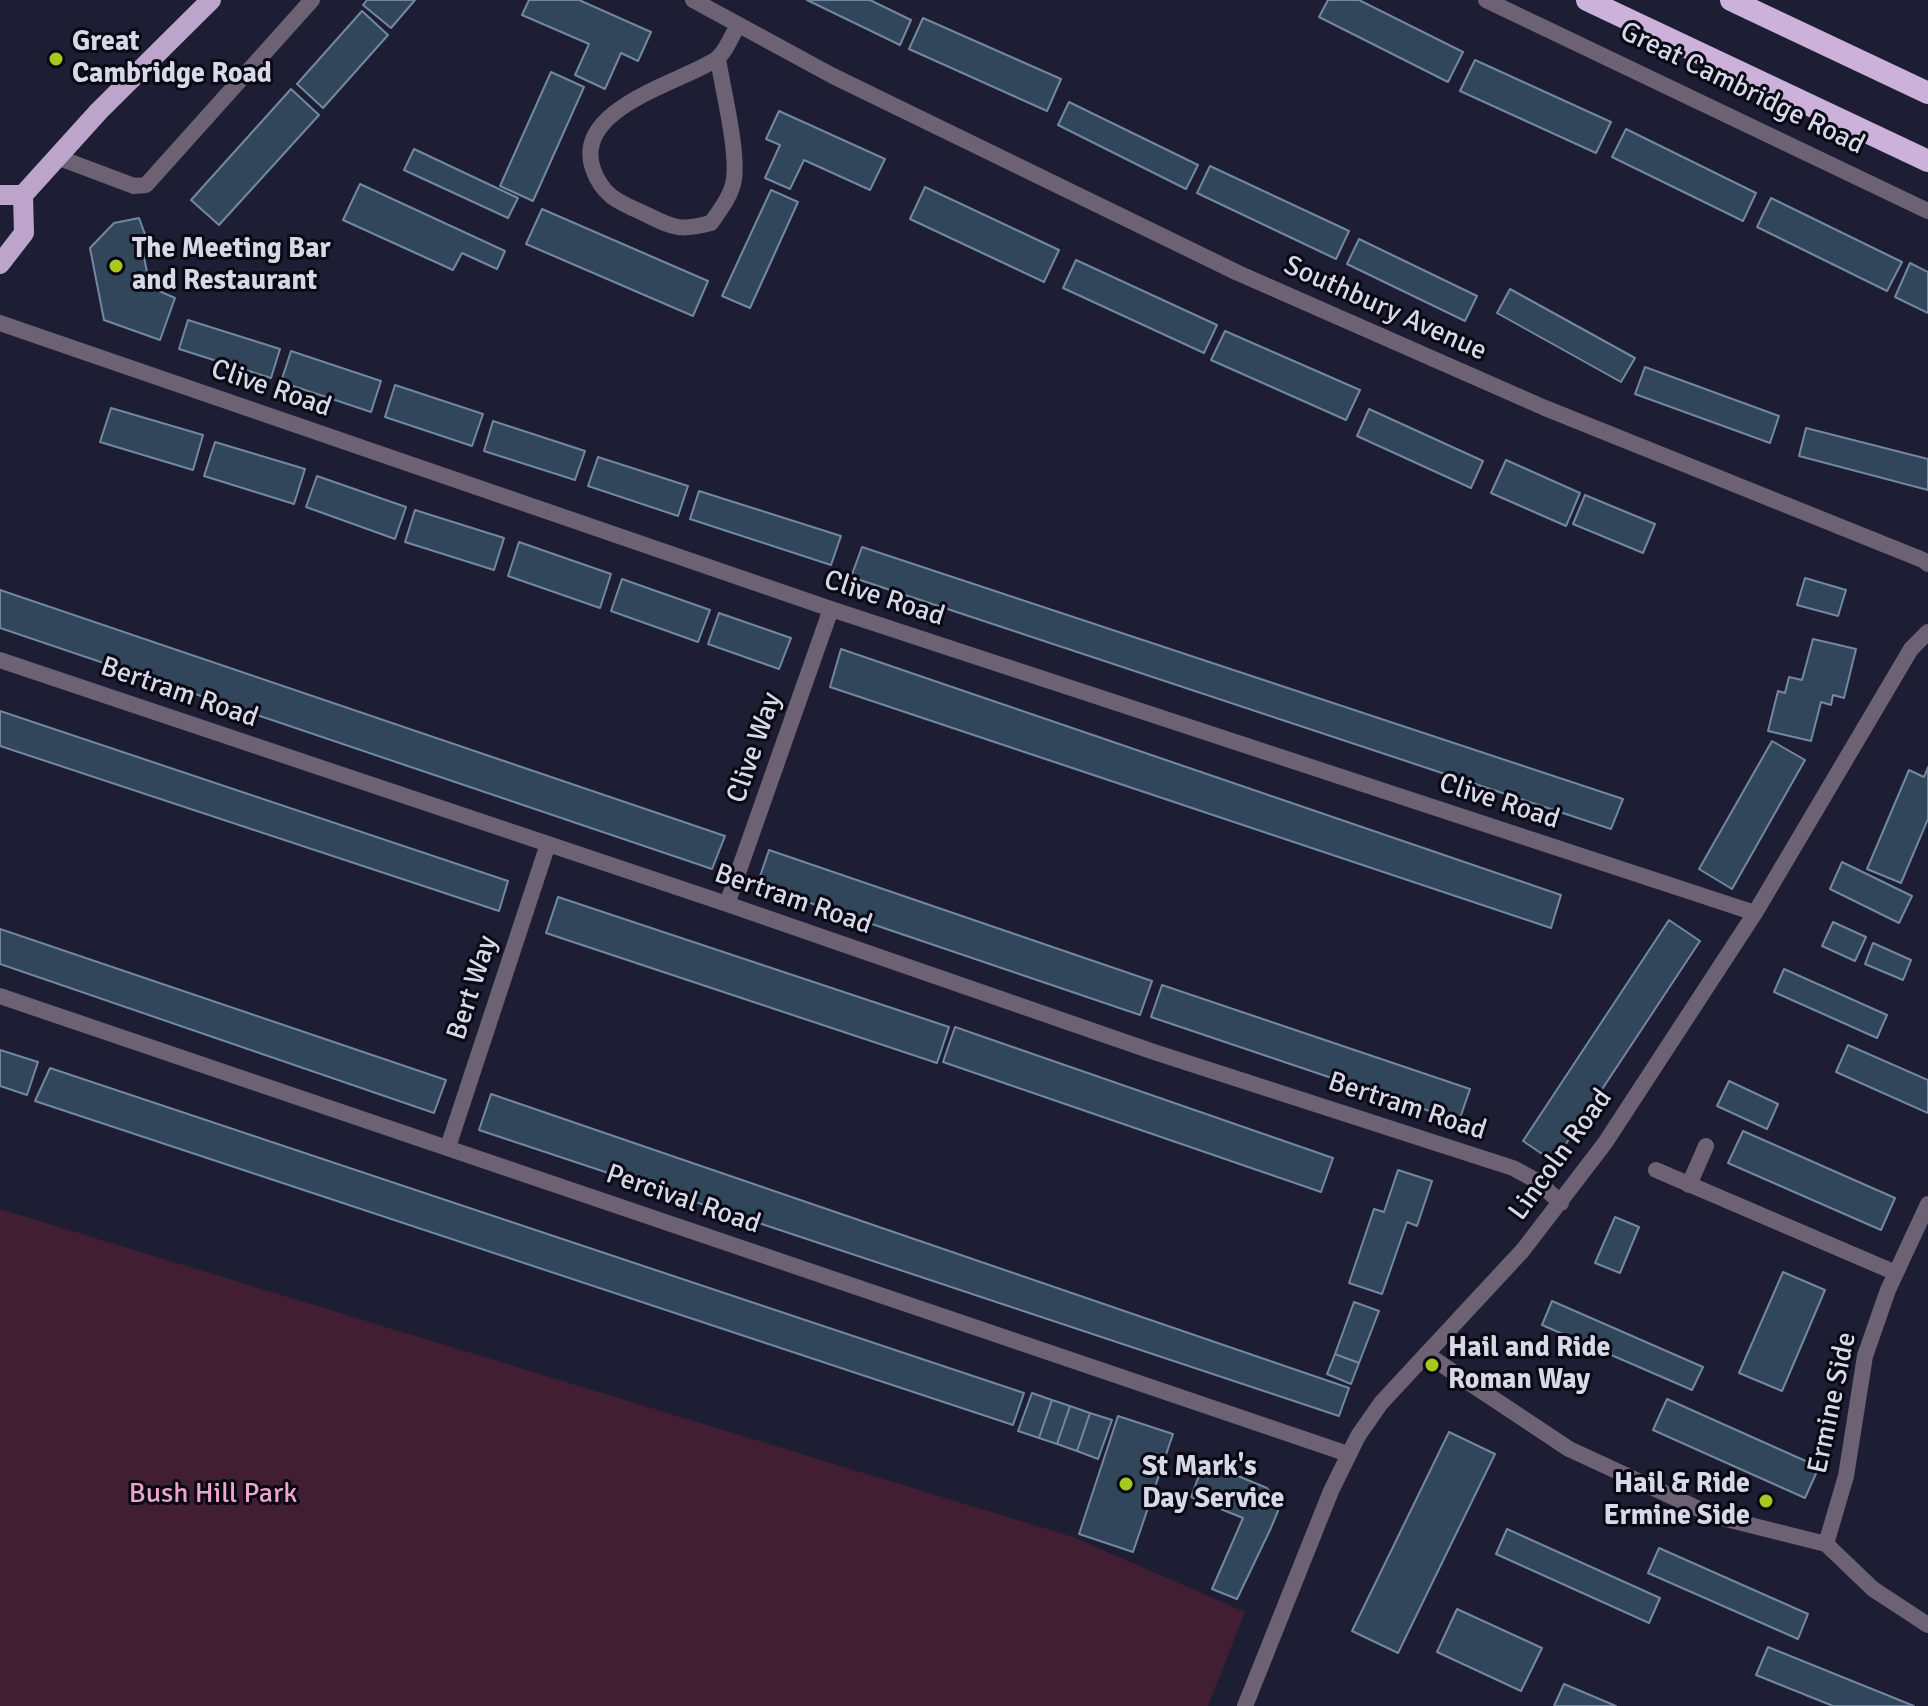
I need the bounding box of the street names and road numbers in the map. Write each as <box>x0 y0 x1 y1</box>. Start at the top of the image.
street label: Great Cambridge Road <box>1614 15 1870 163</box>
street label: Southbury Avenue <box>1278 249 1492 369</box>
street label: Clive Road <box>207 353 335 425</box>
street label: Clive Road <box>819 564 949 634</box>
street label: Bertram Road <box>96 650 262 736</box>
street label: Clive Way <box>720 688 790 808</box>
street label: Clive Road <box>1434 767 1564 837</box>
street label: Bertram Road <box>710 857 876 943</box>
street label: Bert Way <box>440 932 506 1044</box>
street label: Bertram Road <box>1324 1066 1490 1148</box>
street label: Lincoln Road <box>1502 1083 1620 1227</box>
street label: Percival Road <box>601 1158 765 1242</box>
street label: Ermine Side <box>1802 1329 1864 1477</box>

